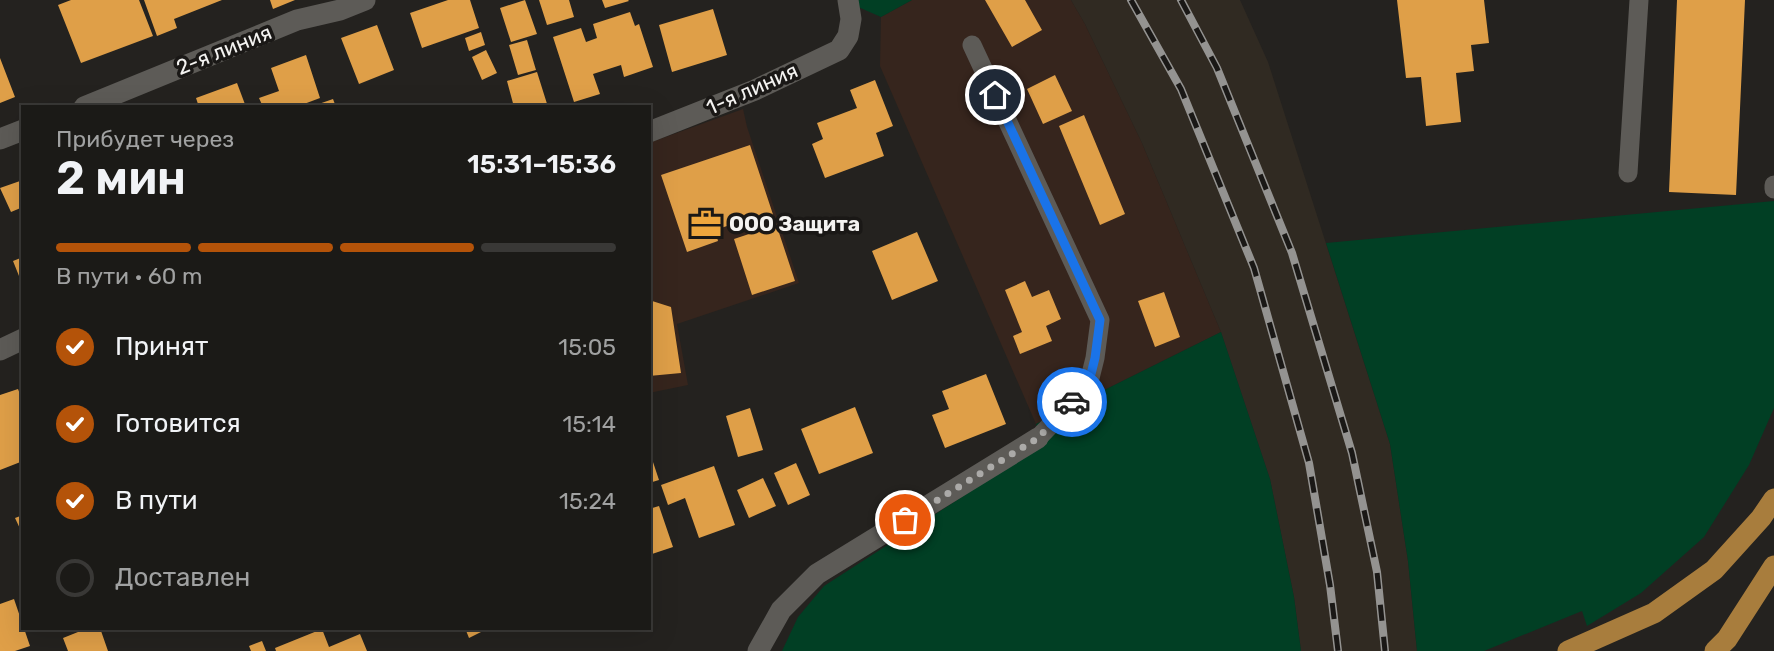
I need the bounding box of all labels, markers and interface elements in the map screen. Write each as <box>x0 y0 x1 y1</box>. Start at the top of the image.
street label: 2-я линия <box>173 19 275 80</box>
street label: 1-я линия <box>702 57 802 120</box>
pin <box>965 65 1025 125</box>
icon: home <box>976 76 1014 114</box>
text: Прибудет через <box>56 125 234 153</box>
text: 15:31–15:36 <box>467 149 616 180</box>
text: 2 мин <box>56 151 186 206</box>
office icon: ООО Защита <box>689 207 723 241</box>
place label: ООО Защита <box>729 211 860 236</box>
text: В пути · 60 m <box>56 262 202 290</box>
icon: check <box>56 328 94 366</box>
text: Принят <box>115 331 208 362</box>
text: 15:05 <box>558 333 616 361</box>
courier <box>1037 367 1107 437</box>
icon: car <box>1053 383 1091 421</box>
icon: check <box>56 405 94 443</box>
text: Готовится <box>115 408 241 439</box>
text: 15:14 <box>562 410 616 438</box>
icon: check <box>56 482 94 520</box>
text: В пути <box>115 485 198 516</box>
text: 15:24 <box>559 487 616 515</box>
pin <box>875 490 935 550</box>
icon: bag <box>886 501 924 539</box>
text: Доставлен <box>115 562 250 593</box>

